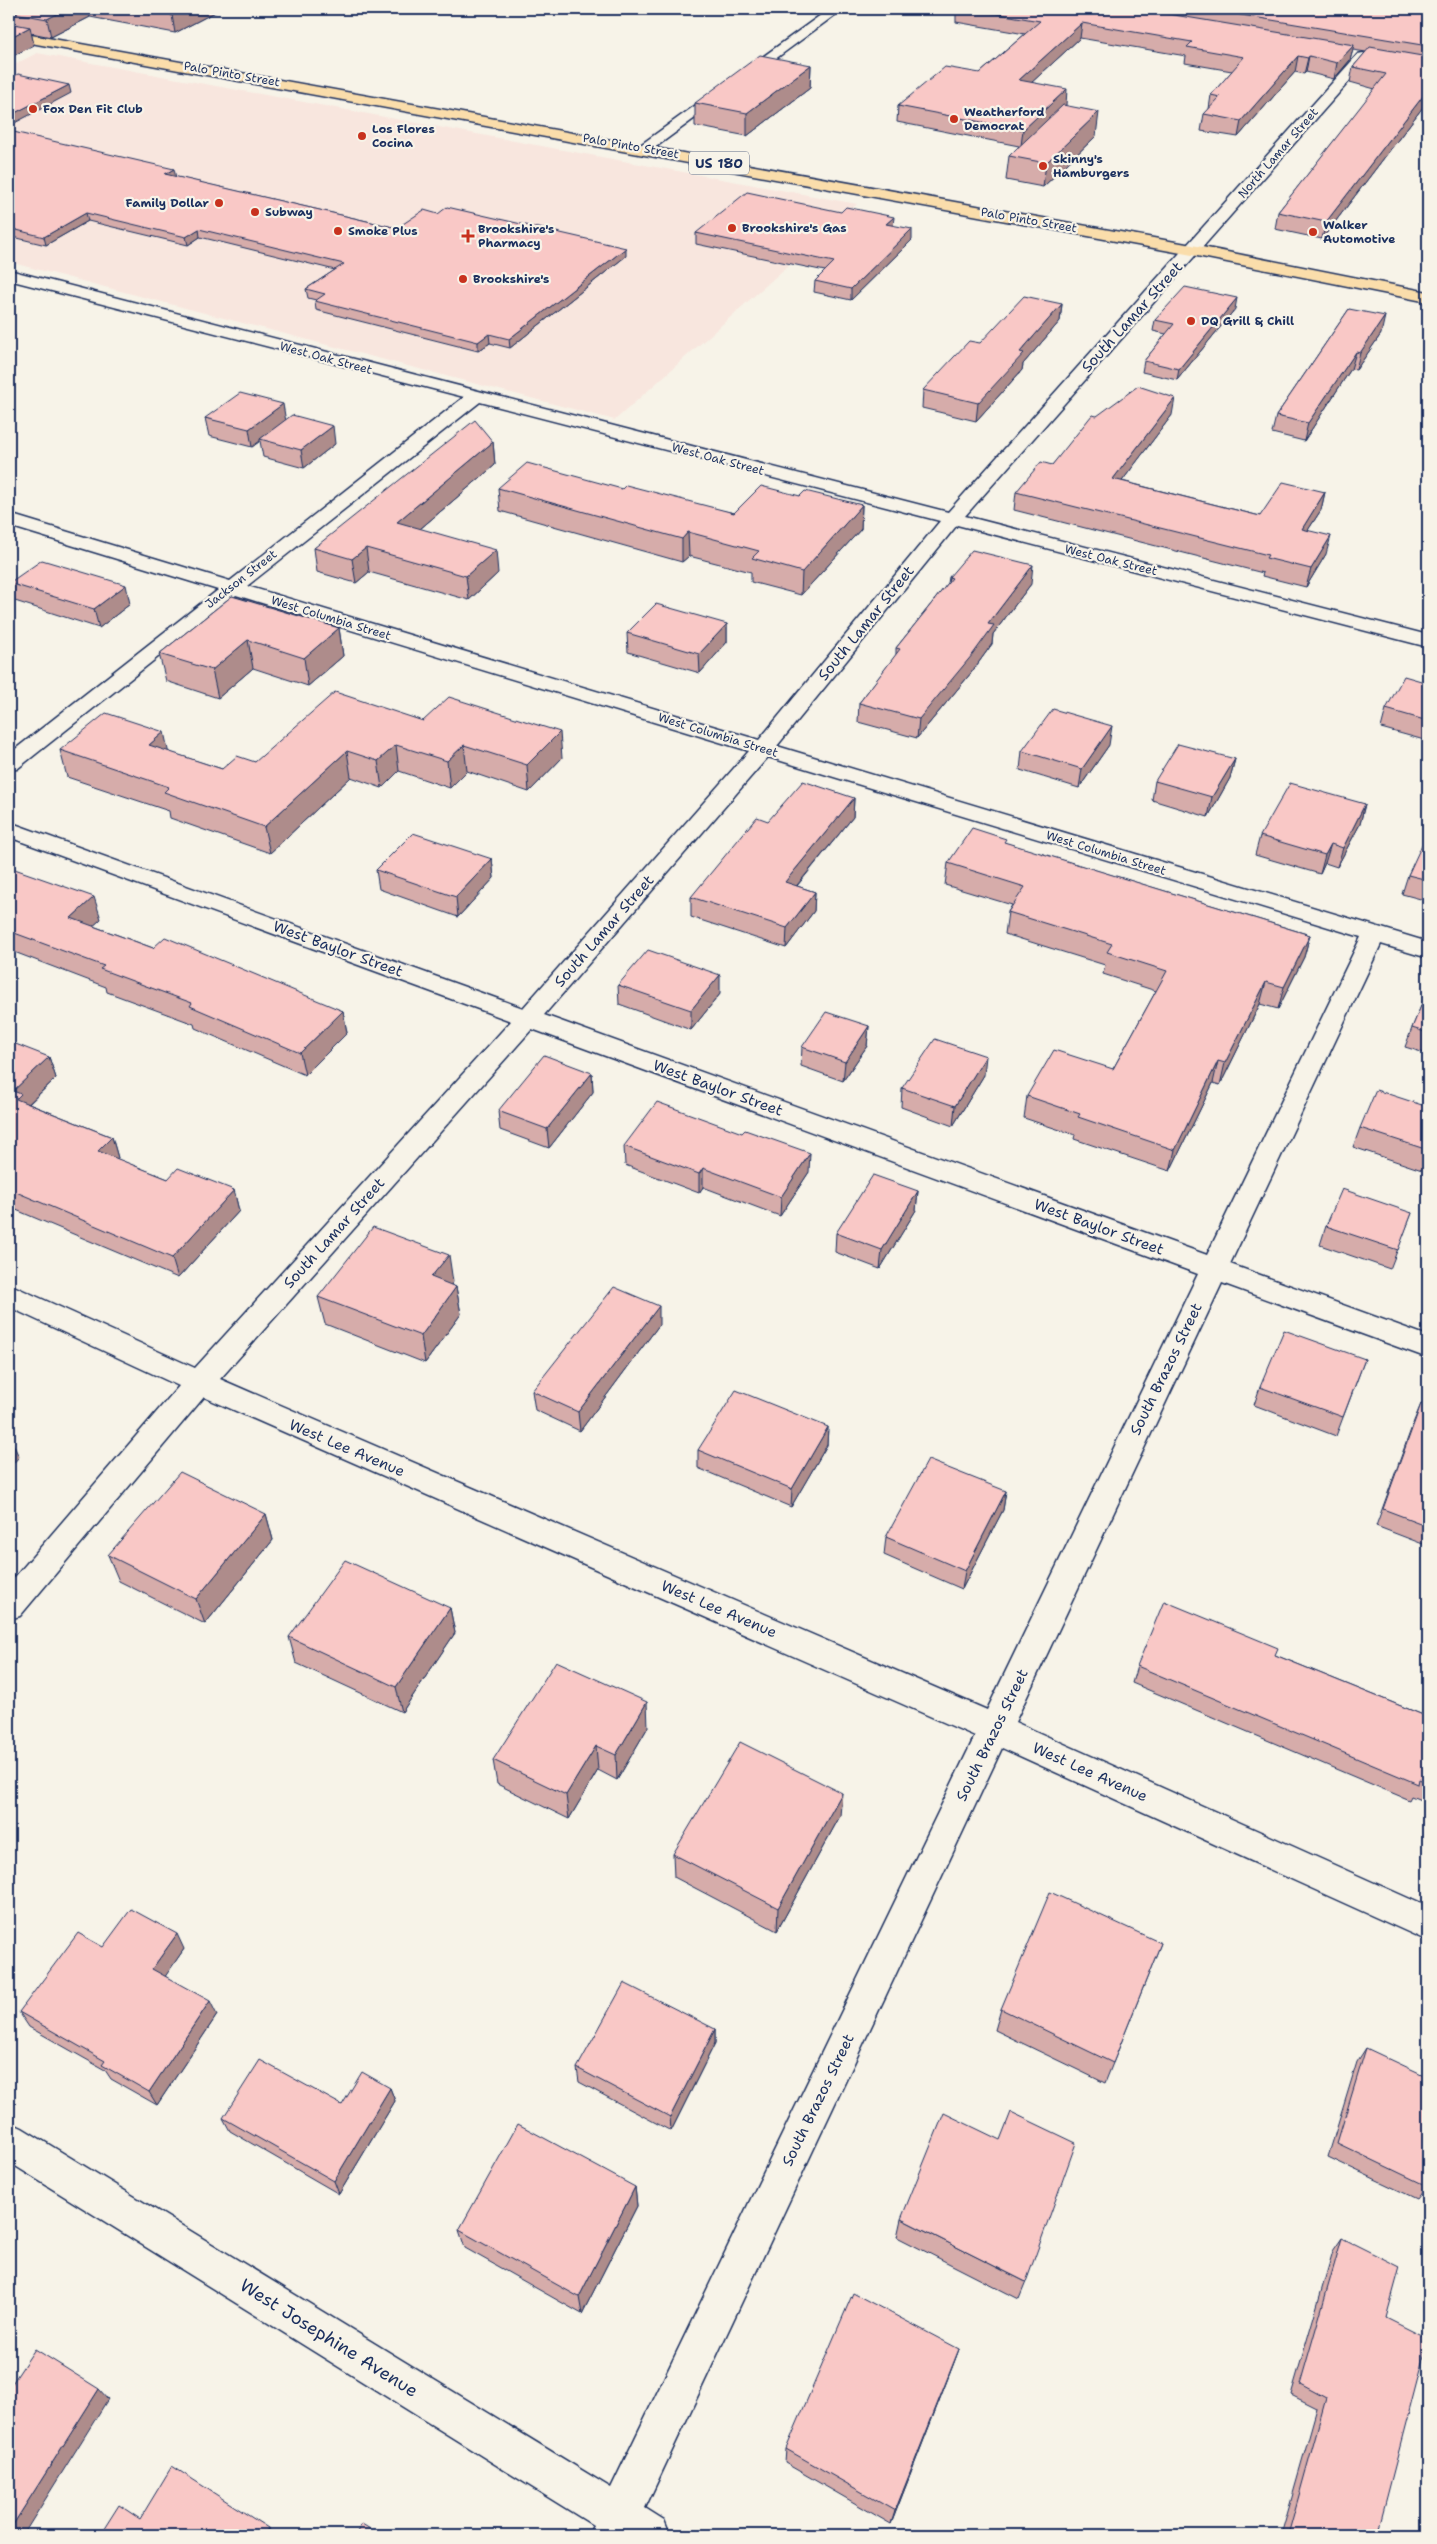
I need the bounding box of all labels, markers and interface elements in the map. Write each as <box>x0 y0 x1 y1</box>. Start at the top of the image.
street label: Palo Pinto Street <box>183 58 281 90</box>
place label: Fox Den Fit Club <box>43 101 143 117</box>
marker: Fox Den Fit Club <box>27 103 39 115</box>
place label: Weatherford Democrat <box>964 104 1045 134</box>
street label: North Lamar Street <box>1234 104 1322 202</box>
marker: Weatherford Democrat <box>948 113 960 125</box>
place label: Los Flores Cocina <box>372 121 435 151</box>
marker: Los Flores Cocina <box>356 130 368 142</box>
street label: Palo Pinto Street <box>582 130 680 162</box>
place label: Skinny's Hamburgers <box>1053 151 1129 181</box>
road number: US 180 <box>689 152 749 174</box>
marker: Skinny's Hamburgers <box>1037 160 1049 172</box>
place label: Family Dollar <box>126 195 210 211</box>
marker: Family Dollar <box>213 197 225 209</box>
place label: Subway <box>265 204 313 220</box>
street label: Palo Pinto Street <box>980 204 1078 236</box>
marker: Subway <box>249 206 261 218</box>
place label: Walker Automotive <box>1323 217 1396 247</box>
place label: Brookshire's Gas <box>742 220 847 236</box>
place label: Brookshire's Pharmacy <box>478 221 554 251</box>
marker: Brookshire's Gas <box>726 222 738 234</box>
place label: Smoke Plus <box>348 223 418 239</box>
marker: Smoke Plus <box>332 225 344 237</box>
marker: Walker Automotive <box>1307 226 1319 238</box>
marker: Brookshire's Pharmacy <box>462 230 474 242</box>
street label: South Lamar Street <box>1077 257 1187 377</box>
place label: Brookshire's <box>473 271 549 287</box>
marker: Brookshire's <box>457 273 469 285</box>
place label: DQ Grill & Chill <box>1201 313 1294 329</box>
marker: DQ Grill & Chill <box>1185 315 1197 327</box>
street label: West Oak Street <box>278 338 374 378</box>
street label: West Oak Street <box>670 439 766 479</box>
street label: West Oak Street <box>1063 541 1159 579</box>
street label: Jackson Street <box>202 546 280 612</box>
street label: South Lamar Street <box>813 561 919 685</box>
street label: West Columbia Street <box>269 592 393 644</box>
street label: West Columbia Street <box>656 709 780 761</box>
street label: West Columbia Street <box>1044 827 1168 879</box>
street label: South Lamar Street <box>550 871 658 991</box>
street label: West Baylor Street <box>270 916 406 982</box>
street label: West Baylor Street <box>650 1055 786 1121</box>
street label: South Lamar Street <box>279 1173 389 1293</box>
street label: West Baylor Street <box>1031 1194 1167 1260</box>
street label: South Brazos Street <box>1125 1300 1207 1438</box>
street label: West Lee Avenue <box>286 1415 408 1481</box>
street label: West Lee Avenue <box>658 1576 780 1642</box>
street label: South Brazos Street <box>951 1666 1033 1804</box>
street label: West Lee Avenue <box>1029 1738 1151 1806</box>
street label: South Brazos Street <box>777 2031 859 2169</box>
street label: West Josephine Avenue <box>235 2273 423 2403</box>

